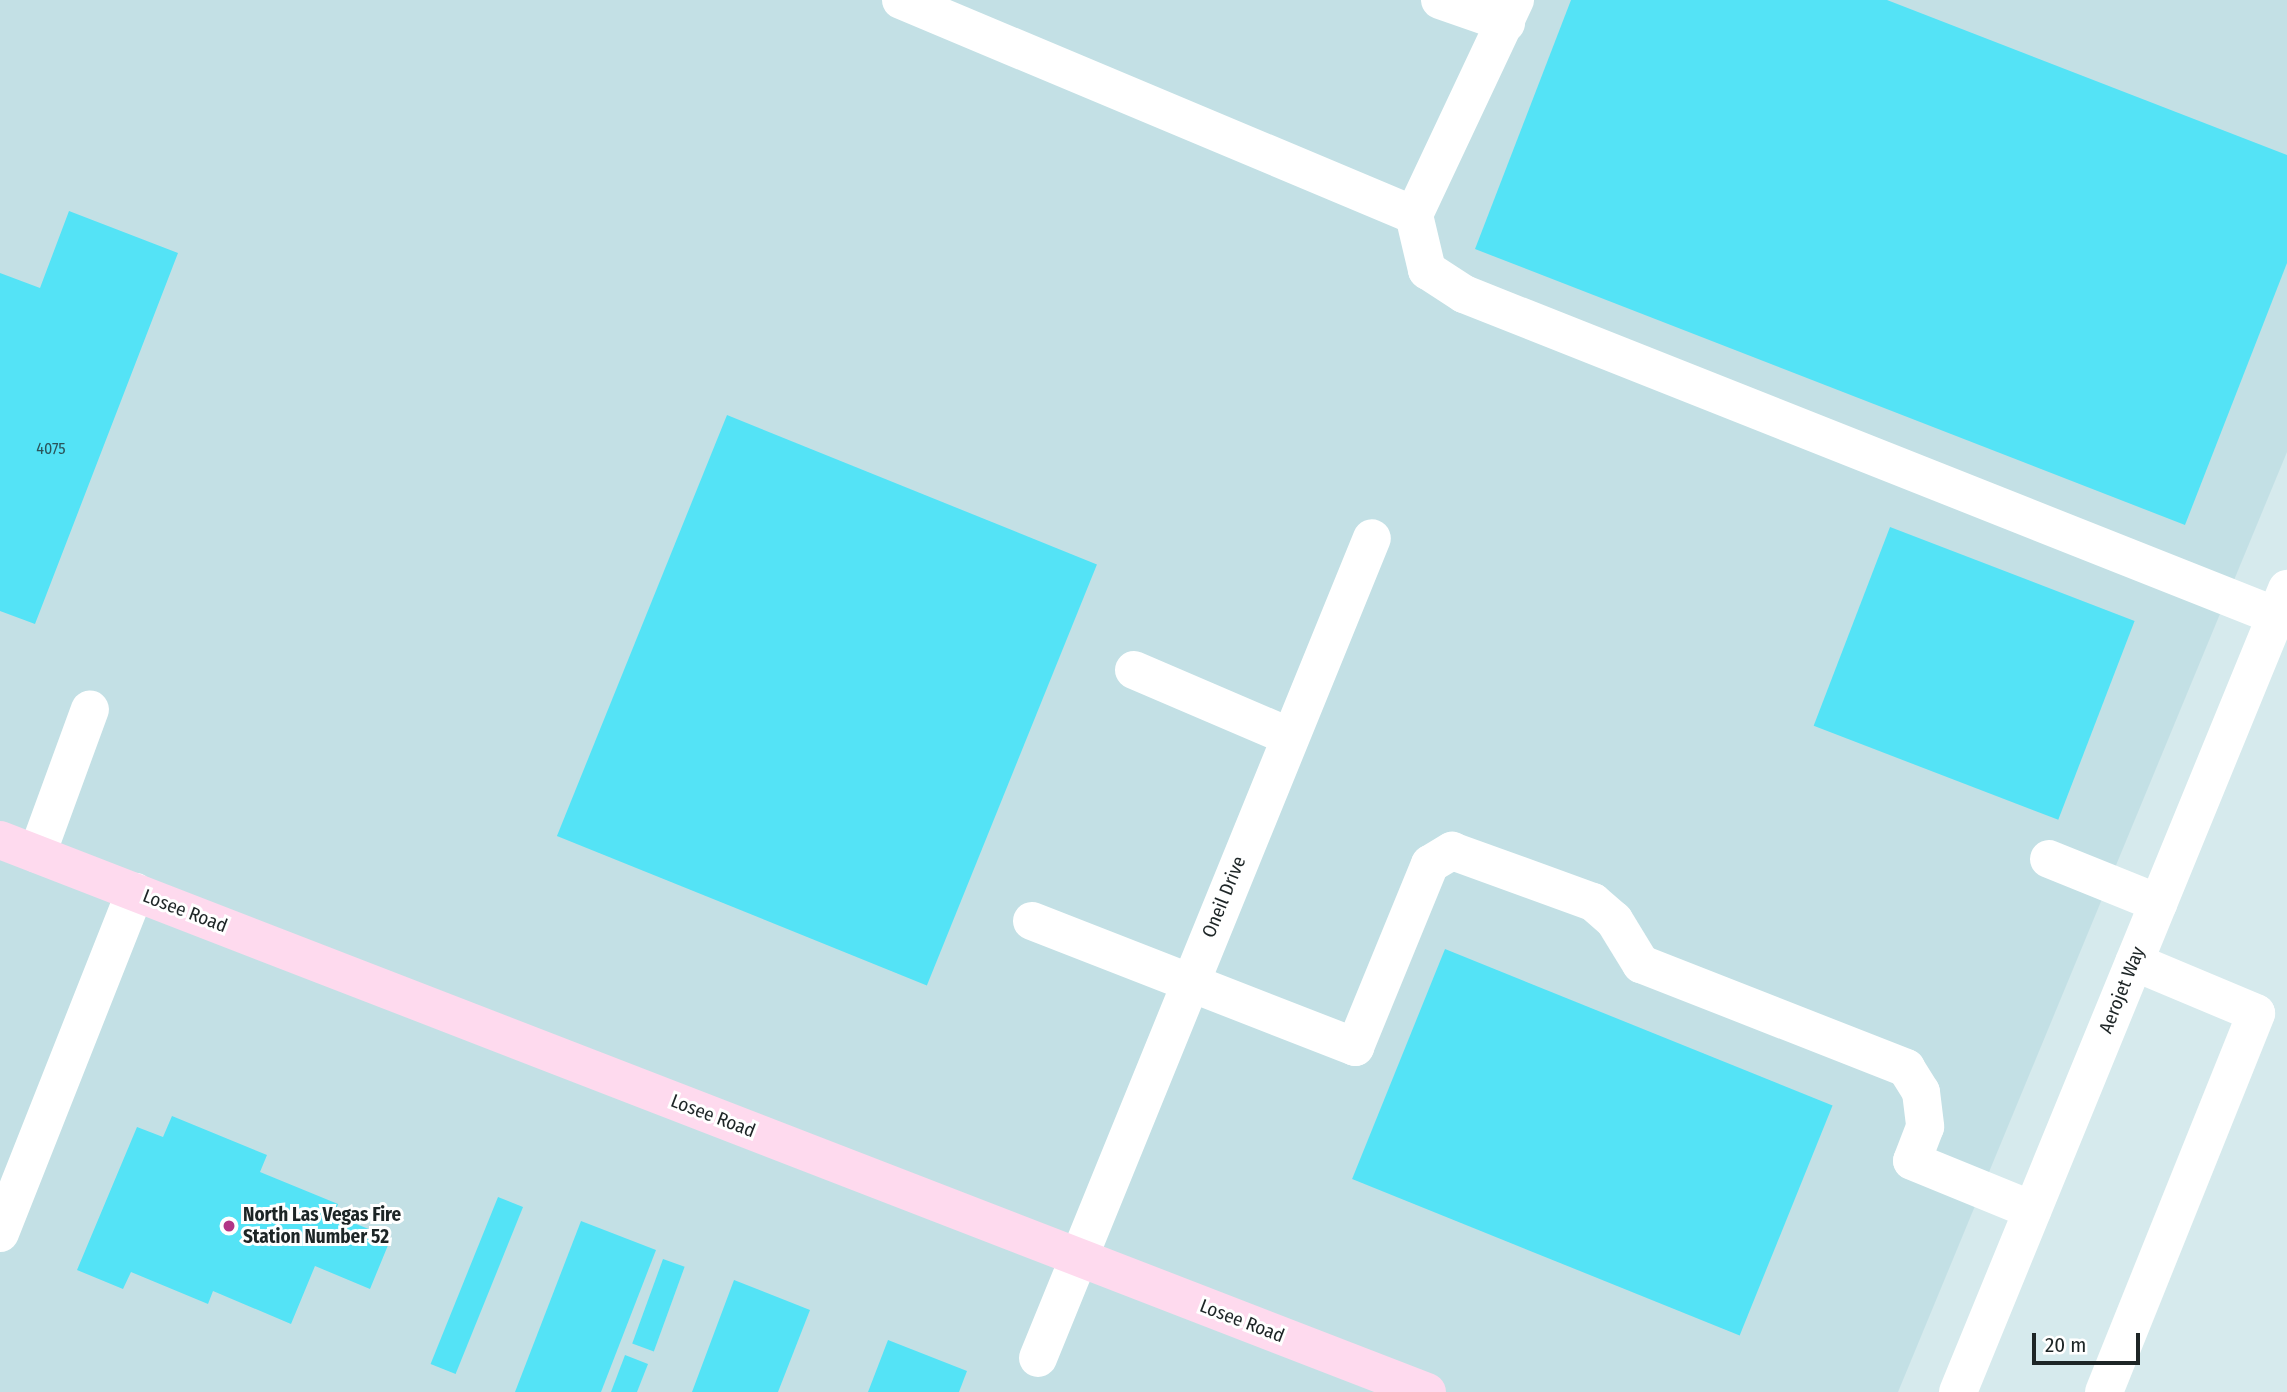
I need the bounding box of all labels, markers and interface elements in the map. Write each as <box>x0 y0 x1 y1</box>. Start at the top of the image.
house number: 4075 <box>36 439 66 459</box>
street label: Oneil Drive <box>1197 853 1251 941</box>
street label: Losee Road <box>139 884 231 938</box>
street label: Aerojet Way <box>2094 943 2150 1037</box>
street label: Losee Road <box>667 1089 759 1143</box>
place label: North Las Vegas Fire Station Number 52 <box>243 1204 401 1248</box>
marker: North Las Vegas Fire Station Number 52 <box>221 1218 237 1234</box>
street label: Losee Road <box>1196 1294 1288 1348</box>
scale bar <box>2035 1318 2144 1362</box>
text: 20 m <box>2045 1332 2086 1358</box>

